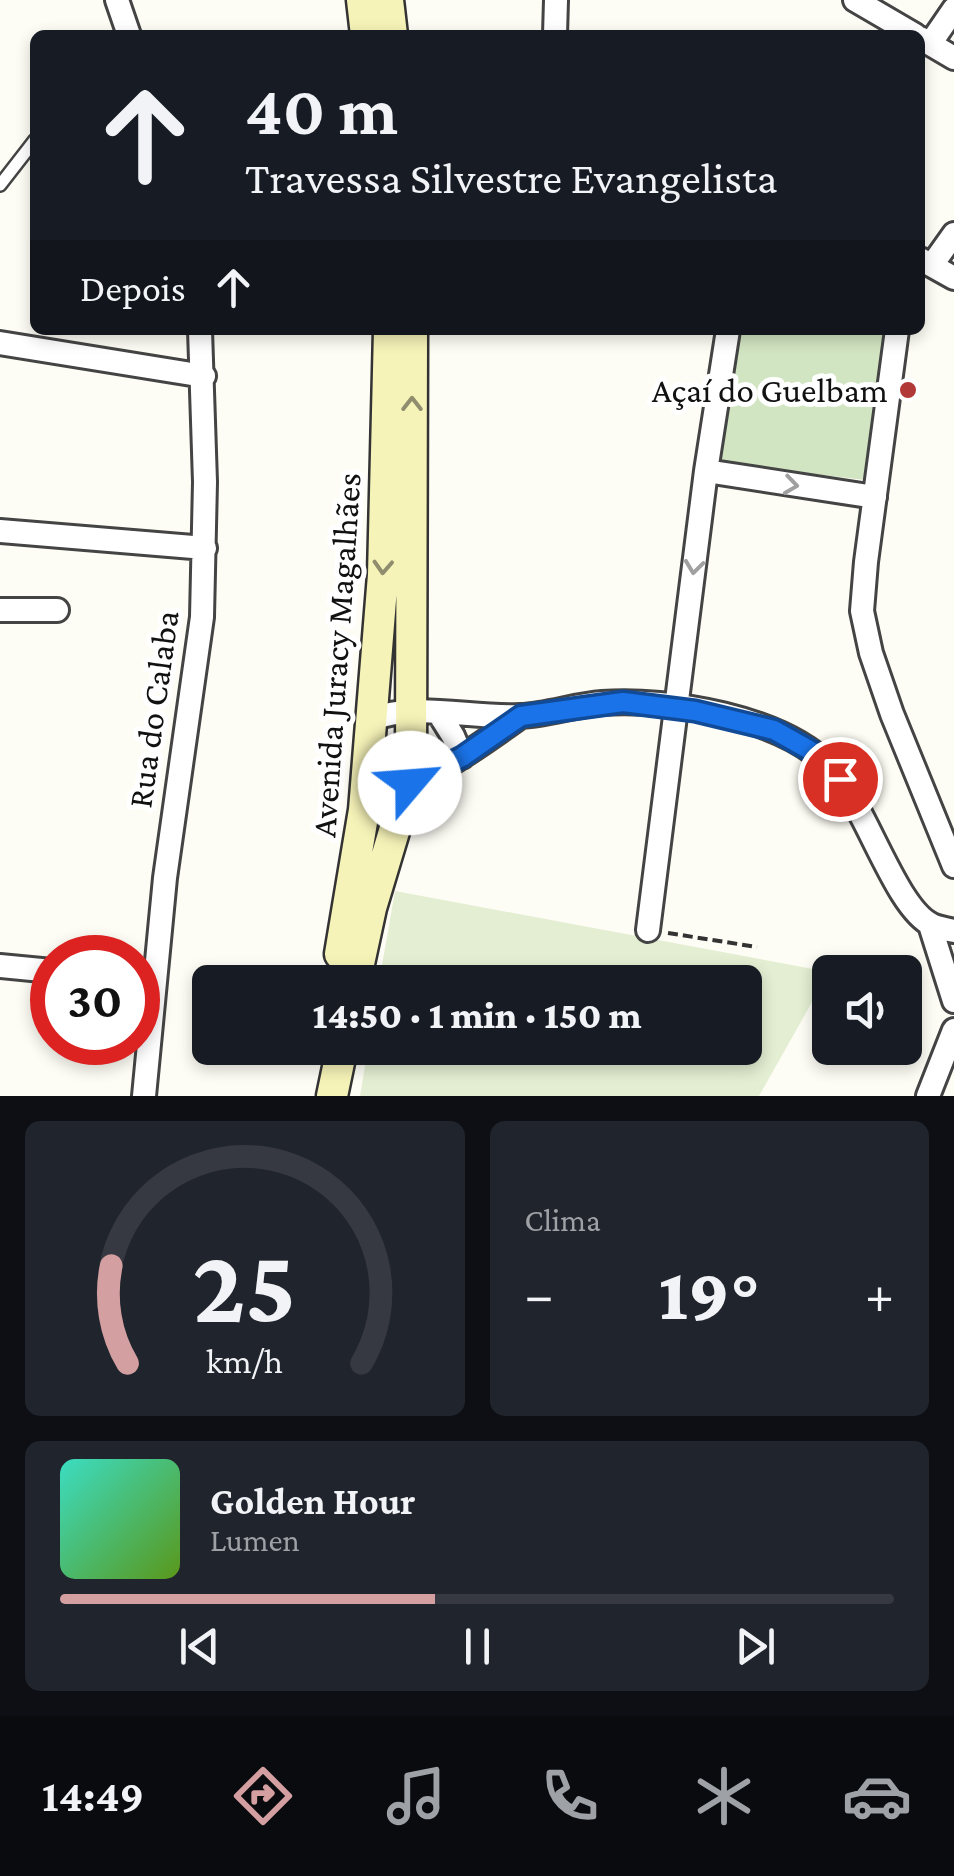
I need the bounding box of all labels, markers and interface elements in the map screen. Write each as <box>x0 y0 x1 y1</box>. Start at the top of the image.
icon: ahead <box>80 70 210 200</box>
text: 40 m <box>245 71 398 149</box>
text: Travessa Silvestre Evangelista <box>245 153 778 203</box>
icon: ahead <box>206 260 261 315</box>
text: Depois <box>80 267 186 309</box>
place label: Açaí do Guelbam <box>652 371 888 410</box>
marker: Açaí do Guelbam <box>897 379 919 401</box>
one-way arrow <box>401 396 423 412</box>
street label: Avenida Juracy Magalhães <box>304 471 369 839</box>
one-way arrow <box>782 474 799 495</box>
one-way arrow <box>684 559 705 576</box>
one-way arrow <box>373 560 394 576</box>
street label: Rua do Calaba <box>120 608 187 810</box>
position arrow <box>358 731 462 835</box>
pin <box>798 737 883 822</box>
icon: arrive <box>813 752 868 807</box>
speed limit sign: 30 <box>30 935 160 1065</box>
map controls <box>812 955 922 1065</box>
button: sound <box>812 955 922 1065</box>
text: 14:50 · 1 min · 150 m <box>313 994 641 1036</box>
text: Clima <box>525 1202 601 1238</box>
text: 25 <box>193 1228 297 1343</box>
text: 19° <box>658 1252 760 1335</box>
text: − <box>525 1264 554 1325</box>
text: + <box>865 1264 894 1325</box>
text: km/h <box>206 1341 283 1381</box>
text: Golden Hour <box>210 1480 416 1522</box>
text: Lumen <box>210 1522 300 1558</box>
icon: previous <box>172 1619 227 1674</box>
icon: pause <box>450 1619 505 1674</box>
icon: next <box>728 1619 783 1674</box>
icon: directions <box>228 1761 298 1831</box>
icon: music <box>381 1761 451 1831</box>
icon: phone <box>535 1761 605 1831</box>
icon: climate <box>689 1761 759 1831</box>
icon: car <box>842 1761 912 1831</box>
text: 14:49 <box>42 1771 144 1821</box>

